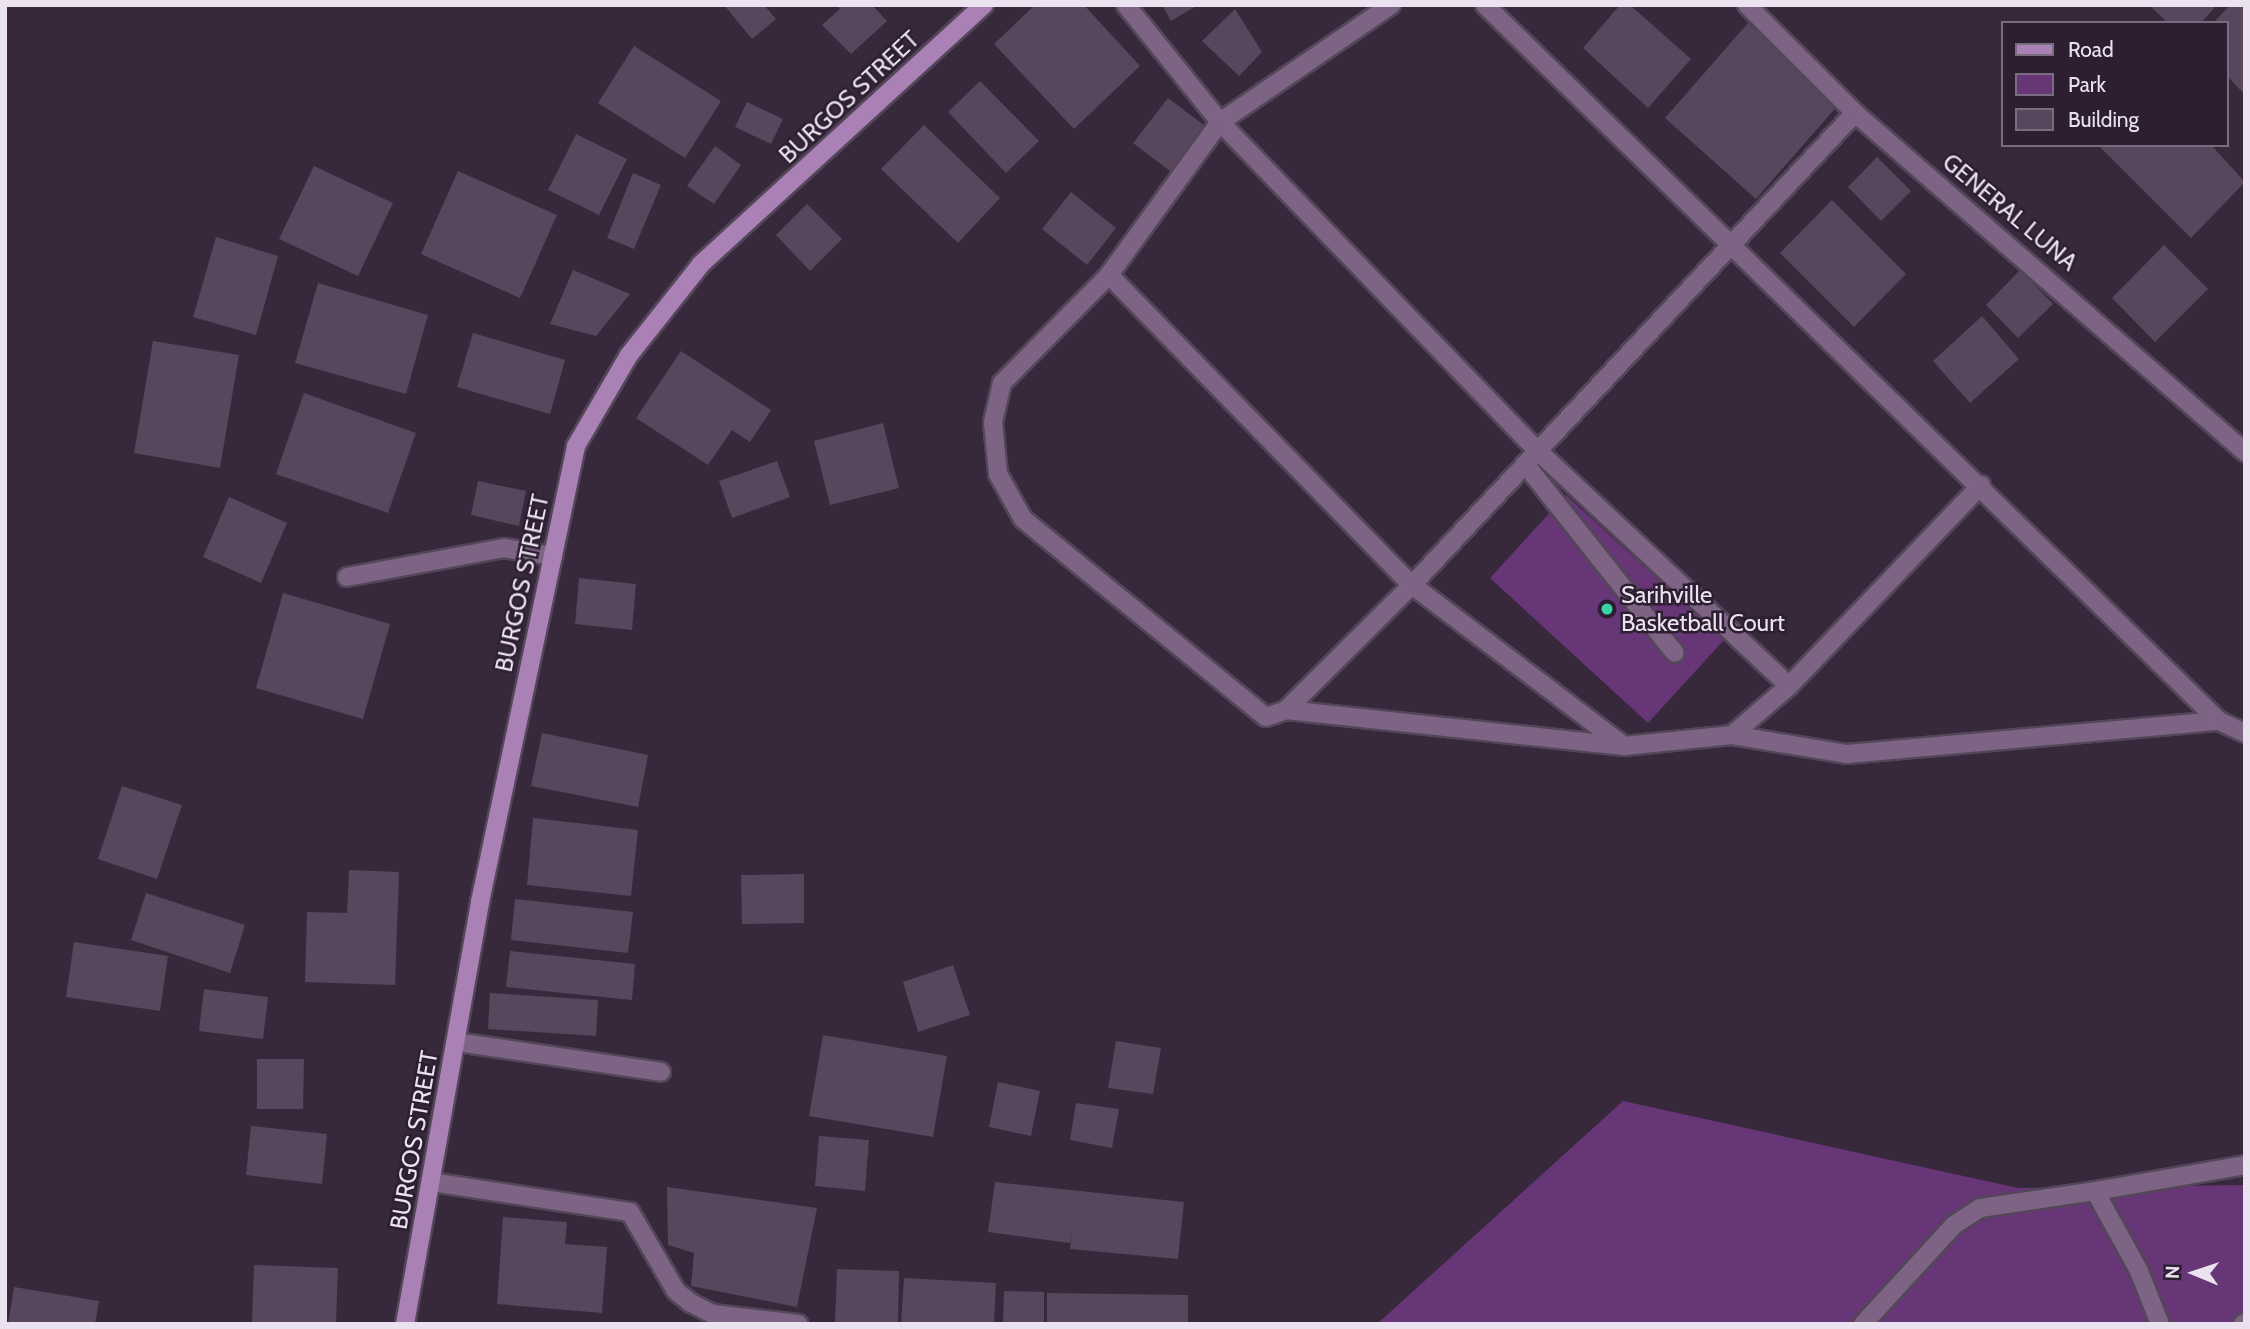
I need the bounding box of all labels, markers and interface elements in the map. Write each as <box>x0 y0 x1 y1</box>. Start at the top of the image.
legend <box>2002 21 2229 147</box>
street label: BURGOS STREET <box>773 25 925 169</box>
text: Road <box>2068 37 2114 62</box>
text: Park <box>2068 72 2106 97</box>
text: Building <box>2068 107 2139 132</box>
street label: GENERAL LUNA <box>1937 147 2083 277</box>
street label: BURGOS STREET <box>489 492 555 674</box>
place label: Sarihville Basketball Court <box>1621 581 1785 637</box>
marker: Sarihville Basketball Court <box>1599 601 1615 617</box>
street label: BURGOS STREET <box>384 1048 444 1232</box>
north arrow <box>2159 1238 2229 1308</box>
text: N <box>2161 1265 2184 1279</box>

